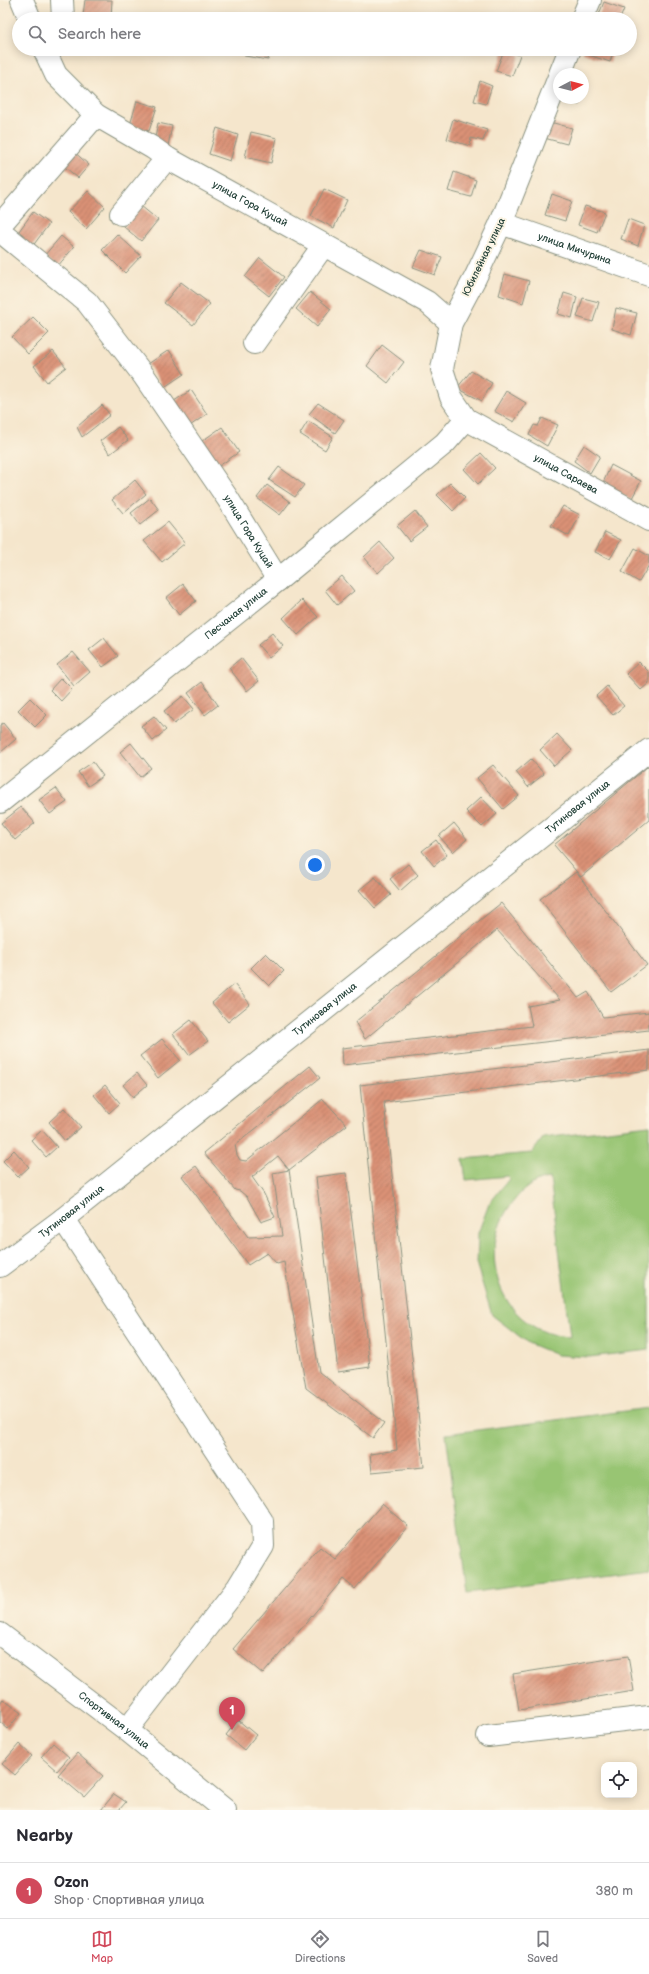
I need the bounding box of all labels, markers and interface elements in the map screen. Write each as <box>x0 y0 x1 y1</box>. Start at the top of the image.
search box <box>12 12 637 56</box>
icon: search <box>26 23 48 45</box>
text: Search here <box>58 25 141 44</box>
north arrow <box>553 68 589 104</box>
street label: улица Гора Куцай <box>210 178 290 230</box>
street label: Юбилейная улица <box>460 216 508 298</box>
street label: улица Мичурина <box>536 230 613 267</box>
street label: улица Сараева <box>532 452 600 497</box>
street label: улица Гора Куцай <box>221 493 275 571</box>
street label: Песчаная улица <box>202 585 270 642</box>
street label: Тутиновая улица <box>543 778 612 836</box>
your location <box>305 855 325 875</box>
street label: Тутиновая улица <box>290 980 359 1039</box>
street label: Тутиновая улица <box>37 1183 106 1241</box>
street label: Спортивная улица <box>76 1689 152 1752</box>
pin: 1 <box>219 1697 245 1730</box>
map controls <box>601 1762 637 1798</box>
button: locate <box>601 1762 637 1798</box>
text: Nearby <box>16 1826 73 1846</box>
text: Ozon <box>54 1873 89 1892</box>
text: 1 <box>26 1883 32 1899</box>
text: 380 m <box>596 1883 633 1899</box>
text: Shop · Спортивная улица <box>54 1892 204 1908</box>
tab: Map <box>91 1928 113 1965</box>
tab: Directions <box>295 1928 345 1965</box>
tab: Saved <box>527 1928 558 1965</box>

